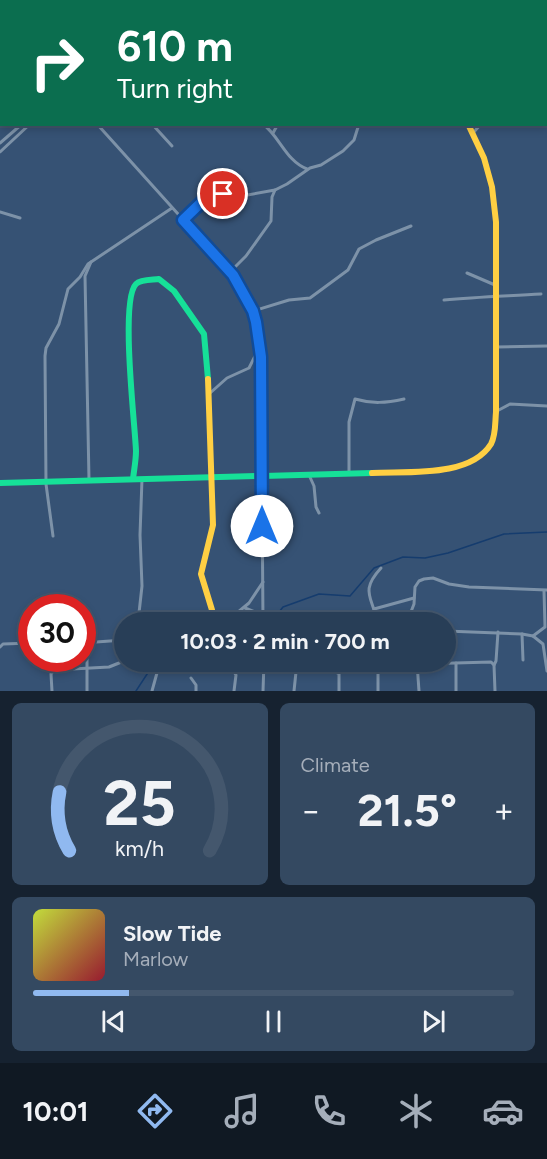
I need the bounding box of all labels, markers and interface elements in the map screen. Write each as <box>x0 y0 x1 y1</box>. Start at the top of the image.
text: 610 m <box>117 21 233 72</box>
icon: right <box>18 24 96 102</box>
text: Turn right <box>117 72 233 105</box>
pin <box>197 168 248 219</box>
icon: arrive <box>206 177 239 210</box>
position arrow <box>230 494 294 558</box>
speed limit sign: 30 <box>18 594 96 672</box>
text: 10:03 · 2 min · 700 m <box>180 628 390 655</box>
text: Climate <box>301 753 370 777</box>
text: 25 <box>104 766 176 841</box>
text: 21.5° <box>358 783 457 837</box>
text: − <box>301 791 321 830</box>
text: + <box>493 791 514 830</box>
text: km/h <box>115 836 164 861</box>
text: Slow Tide <box>123 920 222 947</box>
text: Marlow <box>123 947 188 971</box>
icon: previous <box>97 1005 130 1038</box>
icon: pause <box>257 1005 290 1038</box>
icon: next <box>417 1005 450 1038</box>
icon: directions <box>134 1090 176 1132</box>
icon: music <box>221 1090 263 1132</box>
icon: phone <box>308 1090 350 1132</box>
icon: climate <box>395 1090 437 1132</box>
icon: car <box>482 1090 524 1132</box>
text: 10:01 <box>23 1095 89 1128</box>

